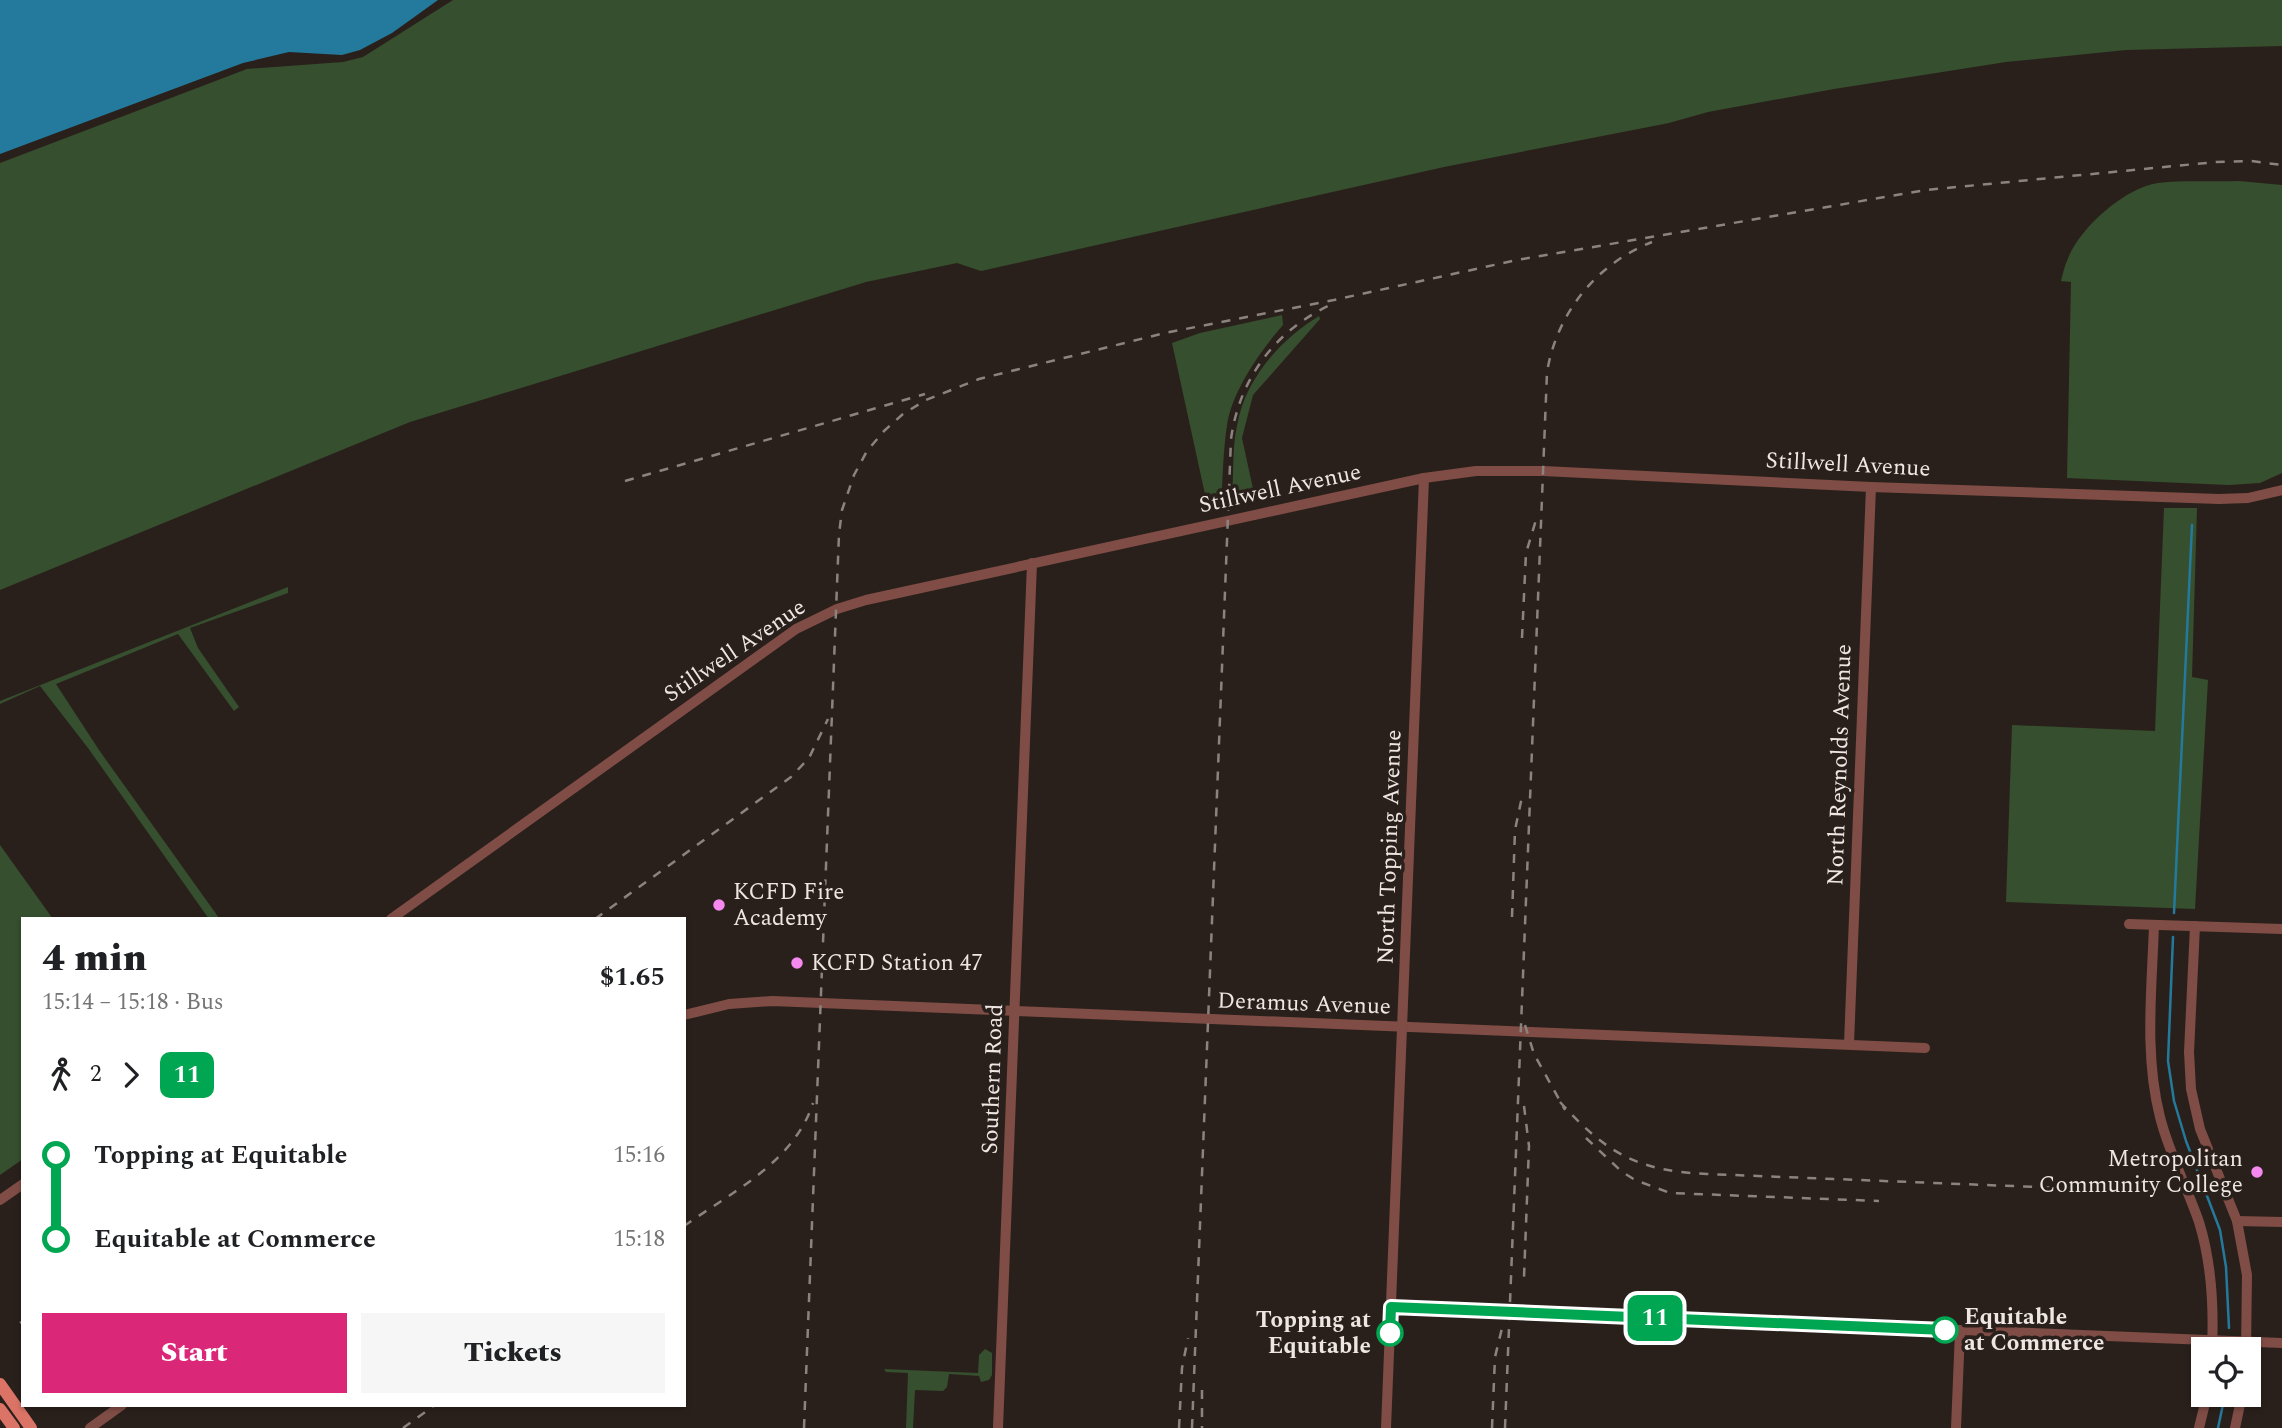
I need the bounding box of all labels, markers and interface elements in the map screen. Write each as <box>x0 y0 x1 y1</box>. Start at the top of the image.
street label: Stillwell Avenue <box>1765 443 1931 487</box>
street label: Stillwell Avenue <box>1196 455 1364 523</box>
street label: Stillwell Avenue <box>657 590 813 712</box>
street label: North Reynolds Avenue <box>1818 644 1862 886</box>
street label: North Topping Avenue <box>1368 729 1412 965</box>
place label: KCFD Fire Academy <box>733 875 844 936</box>
marker: KCFD Fire Academy <box>711 897 727 913</box>
text: 4 min <box>42 930 147 988</box>
place label: KCFD Station 47 <box>811 946 983 981</box>
marker: KCFD Station 47 <box>789 955 805 971</box>
text: $1.65 <box>600 957 665 997</box>
street label: Deramus Avenue <box>1217 983 1391 1025</box>
text: 15:14 – 15:18 · Bus <box>42 985 224 1020</box>
street label: Southern Road <box>973 1003 1013 1155</box>
icon: walk <box>42 1056 80 1094</box>
icon: forward <box>112 1056 150 1094</box>
text: 2 <box>90 1057 102 1092</box>
text: 11 <box>174 1057 200 1093</box>
text: Topping at Equitable <box>94 1135 347 1175</box>
text: 15:16 <box>613 1138 665 1173</box>
place label: Metropolitan Community College <box>2039 1142 2243 1203</box>
marker: Metropolitan Community College <box>2249 1164 2265 1180</box>
text: Equitable at Commerce <box>94 1219 376 1259</box>
text: 15:18 <box>613 1222 665 1257</box>
line badge: 11 <box>1624 1295 1686 1341</box>
text: 11 <box>1642 1300 1668 1336</box>
place label: Equitable at Commerce <box>1964 1300 2104 1361</box>
place label: Topping at Equitable <box>1256 1303 1371 1364</box>
button: Start <box>42 1313 347 1393</box>
button: Tickets <box>361 1313 665 1393</box>
marker: Equitable at Commerce <box>1932 1317 1958 1343</box>
marker: Topping at Equitable <box>1377 1320 1403 1346</box>
map controls <box>2191 1337 2261 1407</box>
button: locate <box>2191 1337 2261 1407</box>

